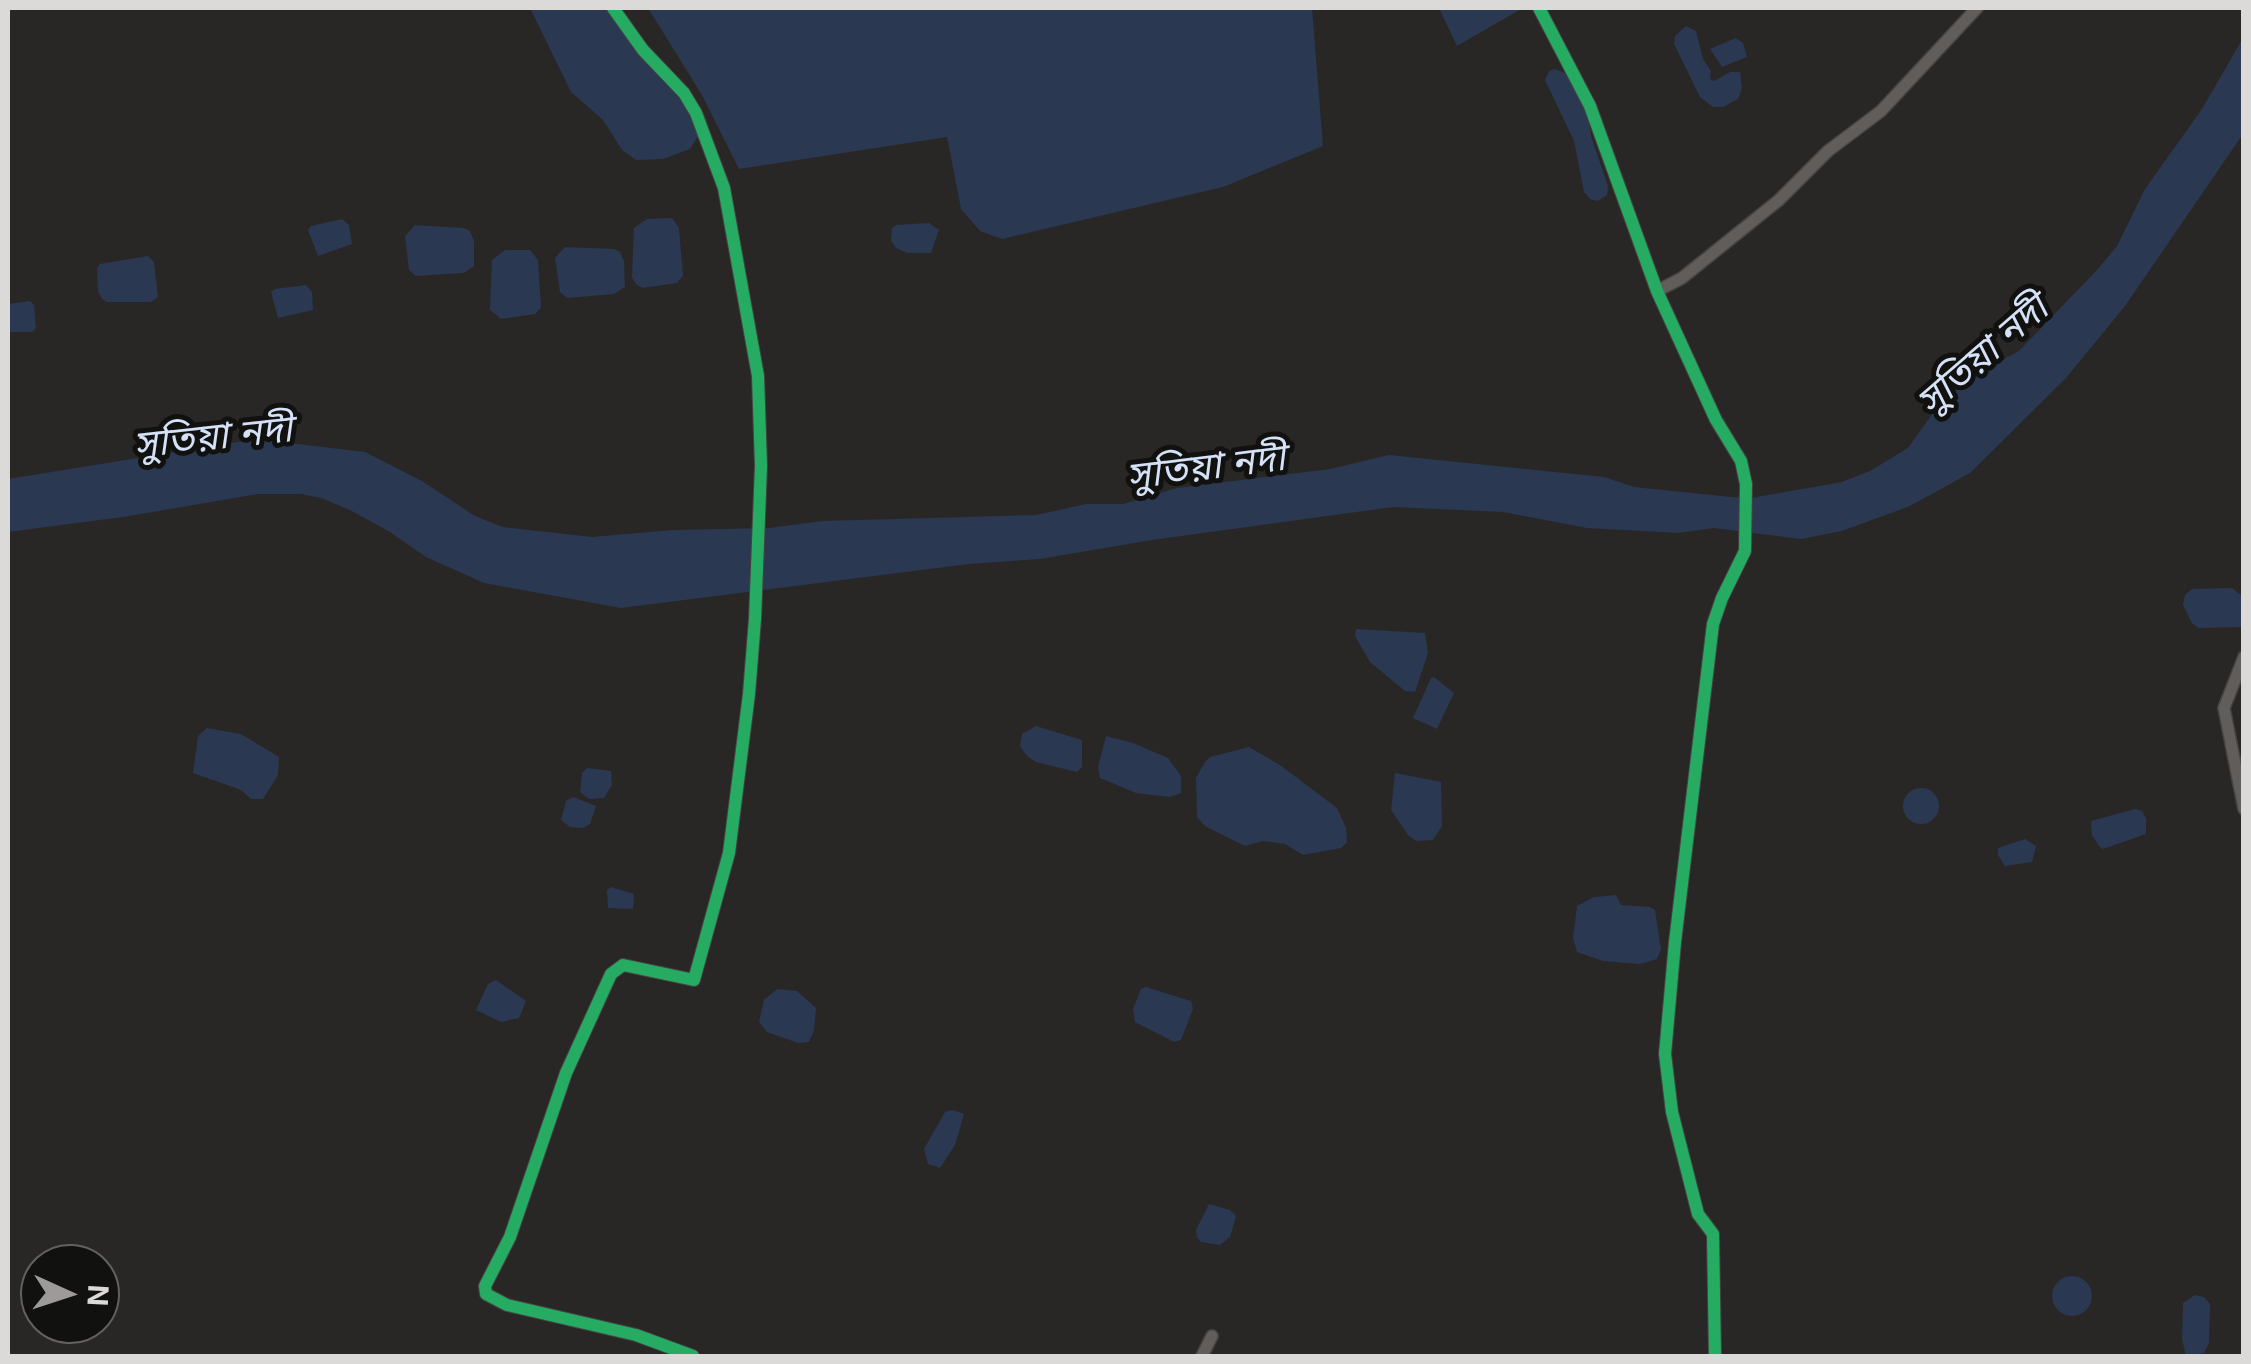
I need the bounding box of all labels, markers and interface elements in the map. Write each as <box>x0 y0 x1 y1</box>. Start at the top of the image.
water label: সুতিয়া নদী <box>1908 287 2058 425</box>
water label: সুতিয়া নদী <box>131 407 295 469</box>
water label: সুতিয়া নদী <box>1124 436 1288 500</box>
north arrow <box>20 1244 120 1344</box>
text: N <box>80 1284 115 1307</box>

